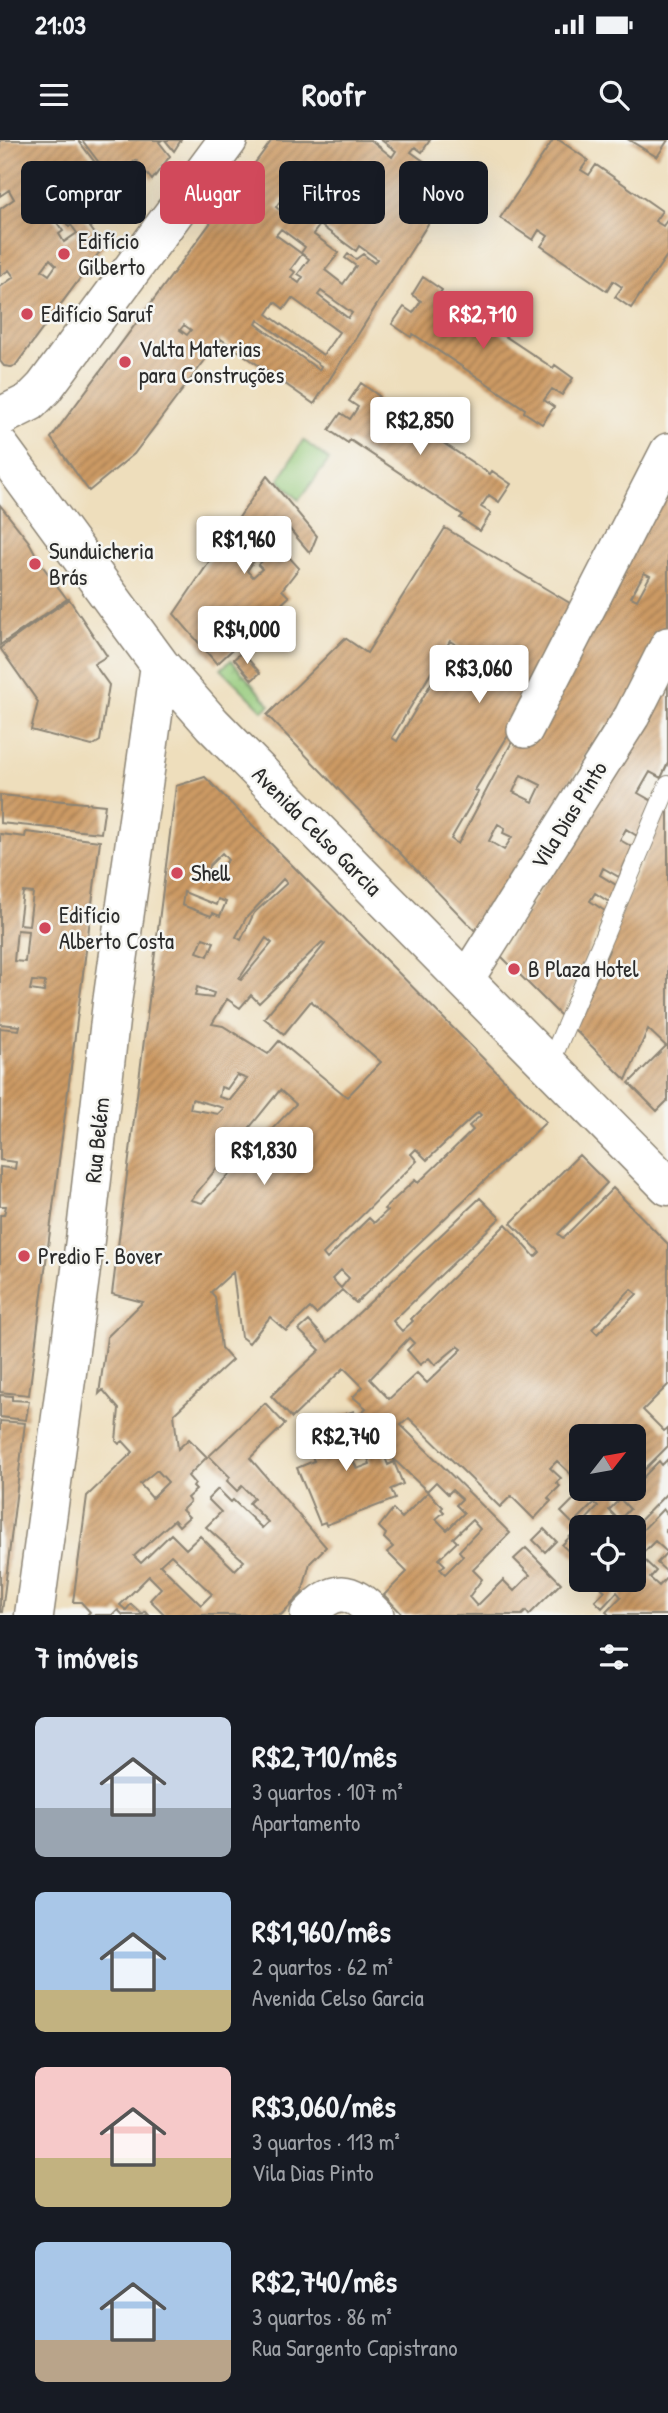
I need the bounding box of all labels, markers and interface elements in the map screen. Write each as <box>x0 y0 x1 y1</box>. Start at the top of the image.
text: 21:03 <box>35 7 86 42</box>
text: Roofr <box>302 73 366 116</box>
icon: menu <box>35 76 73 114</box>
icon: search <box>595 76 633 114</box>
chip: Comprar <box>21 161 146 224</box>
chip: Alugar <box>160 161 265 224</box>
chip: Filtros <box>279 161 385 224</box>
chip: Novo <box>399 161 488 224</box>
place label: Edifício Gilberto <box>78 225 145 282</box>
marker: Edifício Gilberto <box>56 246 72 262</box>
pin: R$2,710 <box>418 292 548 351</box>
place label: Edifício Saruf <box>41 298 154 329</box>
text: R$2,710 <box>449 298 517 329</box>
marker: Edifício Saruf <box>19 306 35 322</box>
place label: Valta Materias para Construções <box>139 333 284 390</box>
marker: Valta Materias para Construções <box>117 354 133 370</box>
pin: R$2,850 <box>355 398 485 457</box>
text: R$2,850 <box>386 404 454 435</box>
pin: R$1,960 <box>179 516 309 576</box>
text: R$1,960 <box>212 523 276 554</box>
place label: Sunduicheria Brás <box>49 535 153 592</box>
marker: Sunduicheria Brás <box>27 556 43 572</box>
pin: R$4,000 <box>182 606 312 666</box>
text: R$4,000 <box>214 613 280 644</box>
pin: R$3,060 <box>414 645 544 705</box>
text: R$3,060 <box>446 652 512 683</box>
street label: Vila Dias Pinto <box>523 755 614 874</box>
street label: Avenida Celso Garcia <box>246 759 389 902</box>
place label: Shell <box>191 857 231 888</box>
marker: Shell <box>169 865 185 881</box>
place label: Edifício Alberto Costa <box>59 899 174 956</box>
marker: Edifício Alberto Costa <box>37 920 53 936</box>
place label: B Plaza Hotel <box>528 953 639 984</box>
marker: B Plaza Hotel <box>506 961 522 977</box>
street label: Rua Belém <box>77 1096 116 1184</box>
pin: R$1,830 <box>199 1128 329 1187</box>
text: R$1,830 <box>231 1134 297 1165</box>
place label: Predio F. Bover <box>38 1240 163 1271</box>
marker: Predio F. Bover <box>16 1248 32 1264</box>
pin: R$2,740 <box>281 1414 411 1473</box>
text: R$2,740 <box>312 1420 380 1451</box>
north arrow <box>569 1424 646 1502</box>
map controls <box>569 1424 646 1592</box>
button: locate <box>569 1515 646 1592</box>
text: 7 imóveis <box>35 1637 138 1677</box>
icon: filters <box>595 1638 633 1676</box>
text: R$2,710/mês <box>252 1736 397 1776</box>
icon: home <box>91 1745 175 1829</box>
text: 3 quartos · 107 m² <box>252 1776 403 1807</box>
text: Apartamento <box>252 1807 360 1838</box>
text: R$1,960/mês <box>252 1911 391 1951</box>
icon: home <box>91 1920 175 2004</box>
text: 2 quartos · 62 m² <box>252 1951 393 1982</box>
text: Avenida Celso Garcia <box>252 1982 424 2013</box>
text: R$3,060/mês <box>252 2086 396 2126</box>
icon: home <box>91 2095 175 2179</box>
text: 3 quartos · 113 m² <box>252 2126 400 2157</box>
text: Vila Dias Pinto <box>252 2157 374 2188</box>
text: R$2,740/mês <box>252 2261 397 2301</box>
icon: home <box>91 2270 175 2354</box>
text: 3 quartos · 86 m² <box>252 2301 392 2332</box>
text: Rua Sargento Capistrano <box>252 2332 458 2363</box>

